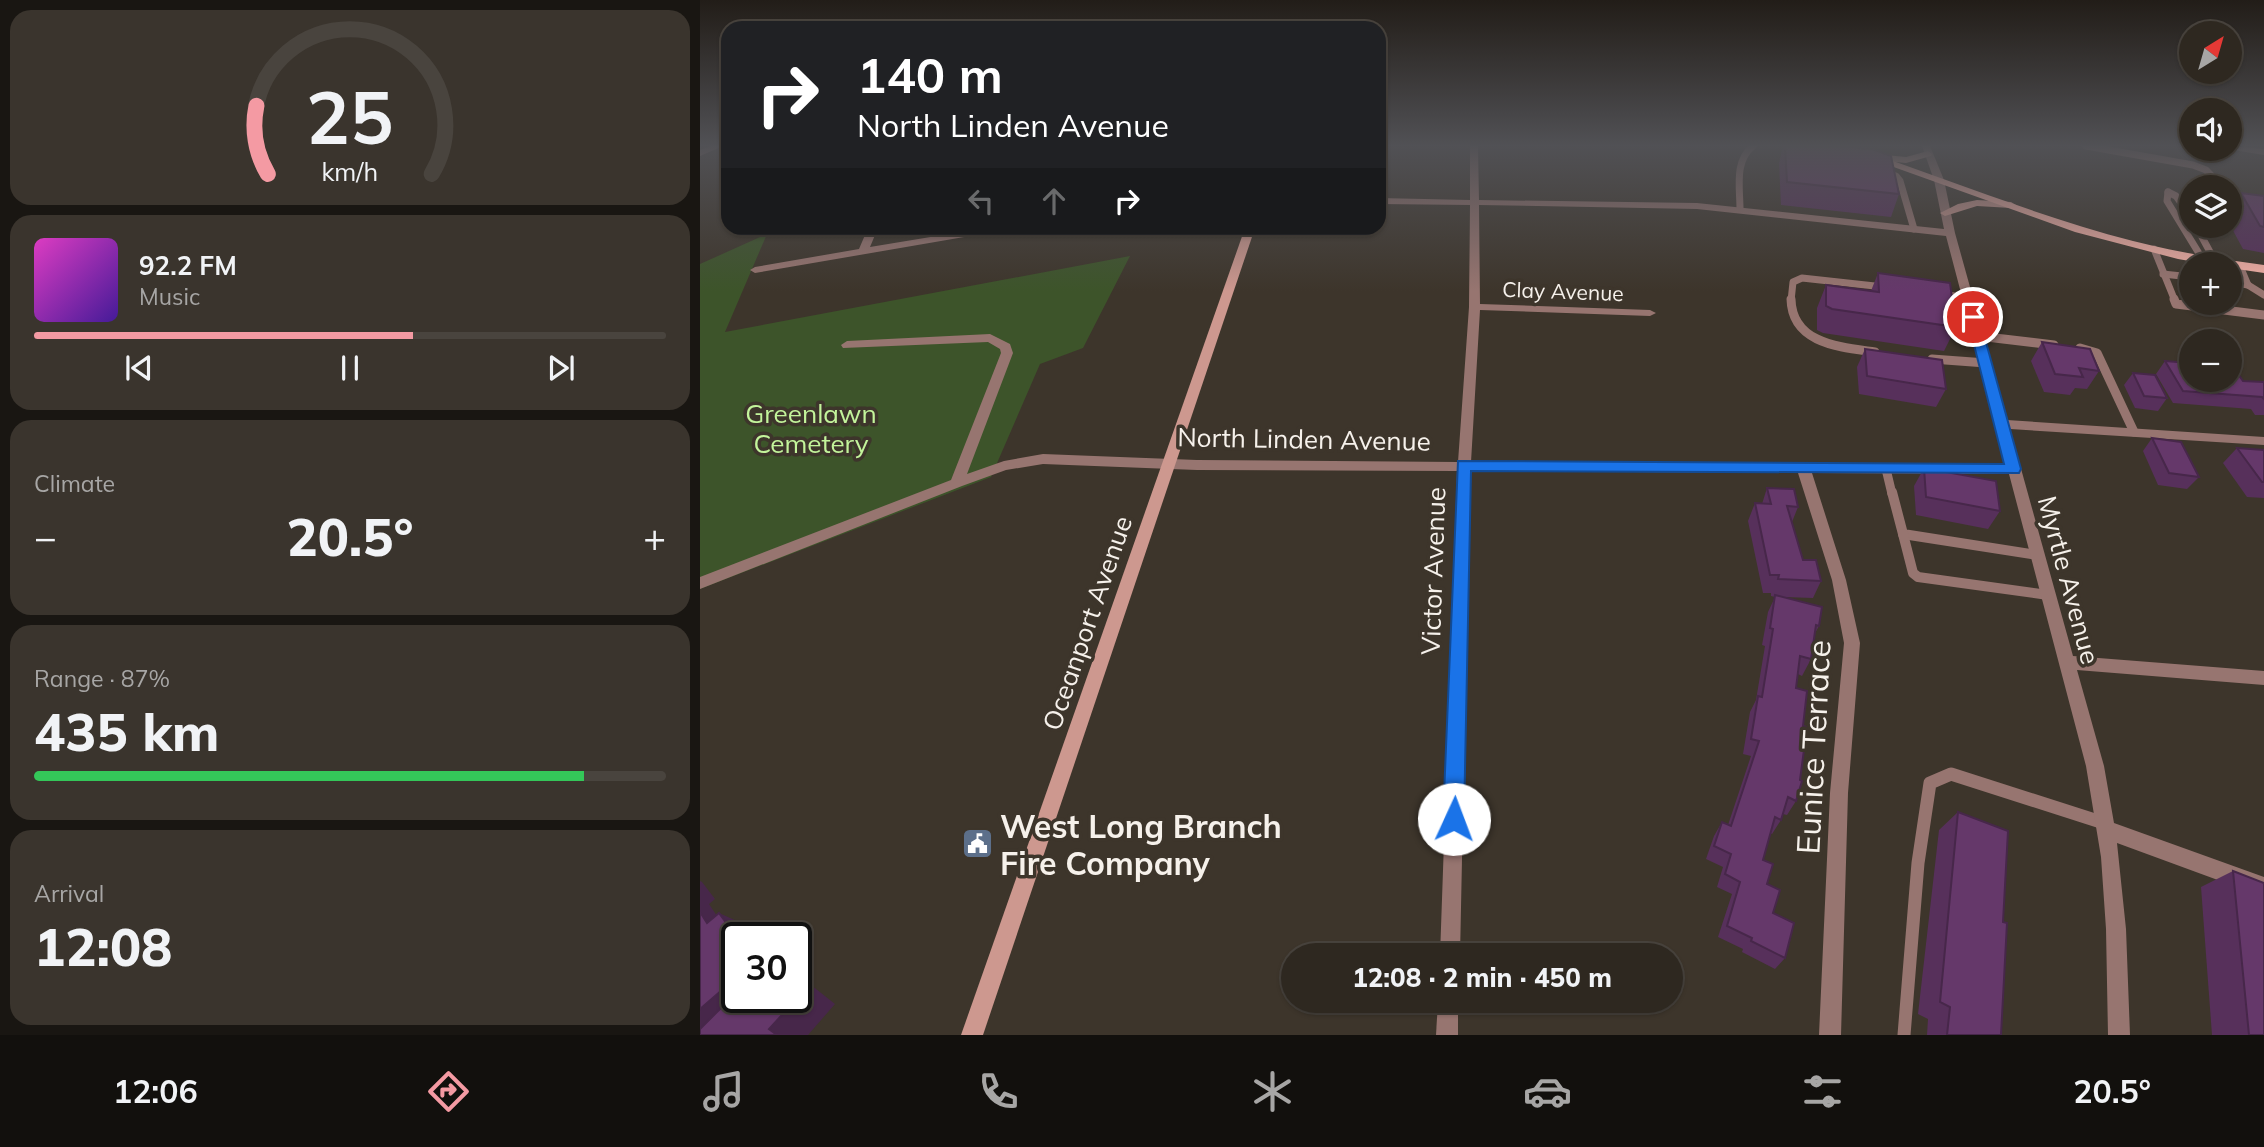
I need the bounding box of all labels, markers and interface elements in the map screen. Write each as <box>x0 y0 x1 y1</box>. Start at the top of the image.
north arrow <box>2179 21 2242 84</box>
map controls <box>2179 21 2242 392</box>
text: 140 m <box>857 44 1003 105</box>
icon: right <box>742 49 833 140</box>
text: 25 <box>306 71 394 162</box>
button: sound <box>2179 98 2242 161</box>
text: North Linden Avenue <box>857 105 1169 145</box>
text: km/h <box>322 155 378 186</box>
button: layers <box>2179 175 2242 238</box>
icon: left <box>962 182 1000 220</box>
icon: ahead <box>1035 182 1073 220</box>
icon: right <box>1108 182 1146 220</box>
text: 92.2 FM <box>139 249 237 282</box>
button: + <box>2179 252 2242 315</box>
street label: Clay Avenue <box>1502 276 1624 306</box>
text: Music <box>139 282 200 311</box>
pin <box>1943 287 2003 347</box>
icon: arrive <box>1954 298 1992 336</box>
button: − <box>2179 329 2242 392</box>
icon: previous <box>120 349 158 387</box>
icon: pause <box>331 349 369 387</box>
icon: next <box>542 349 580 387</box>
park label: Greenlawn Cemetery <box>745 397 877 460</box>
street label: North Linden Avenue <box>1177 420 1431 458</box>
text: Climate <box>34 469 115 498</box>
street label: Victor Avenue <box>1414 487 1452 655</box>
street label: Myrtle Avenue <box>2031 492 2107 668</box>
text: 20.5° <box>286 504 414 569</box>
street label: Oceanport Avenue <box>1035 511 1139 735</box>
text: − <box>34 513 57 561</box>
text: + <box>643 513 666 561</box>
street label: Eunice Terrace <box>1787 639 1839 855</box>
text: Range · 87% <box>34 664 170 693</box>
text: 435 km <box>34 699 219 764</box>
position arrow <box>1417 782 1491 856</box>
place label: West Long Branch Fire Company <box>1000 806 1282 883</box>
public building icon: West Long Branch Fire Company <box>960 827 994 861</box>
text: Arrival <box>34 879 104 908</box>
text: 12:08 <box>34 914 172 979</box>
speed limit sign: 30 <box>721 922 812 1013</box>
text: 12:08 · 2 min · 450 m <box>1352 961 1612 994</box>
icon: directions <box>424 1067 473 1116</box>
icon: music <box>699 1067 748 1116</box>
icon: phone <box>974 1067 1023 1116</box>
icon: climate <box>1248 1067 1297 1116</box>
icon: car <box>1523 1067 1572 1116</box>
icon: filters <box>1798 1067 1847 1116</box>
text: 12:06 <box>113 1071 198 1111</box>
text: 20.5° <box>2073 1071 2151 1111</box>

